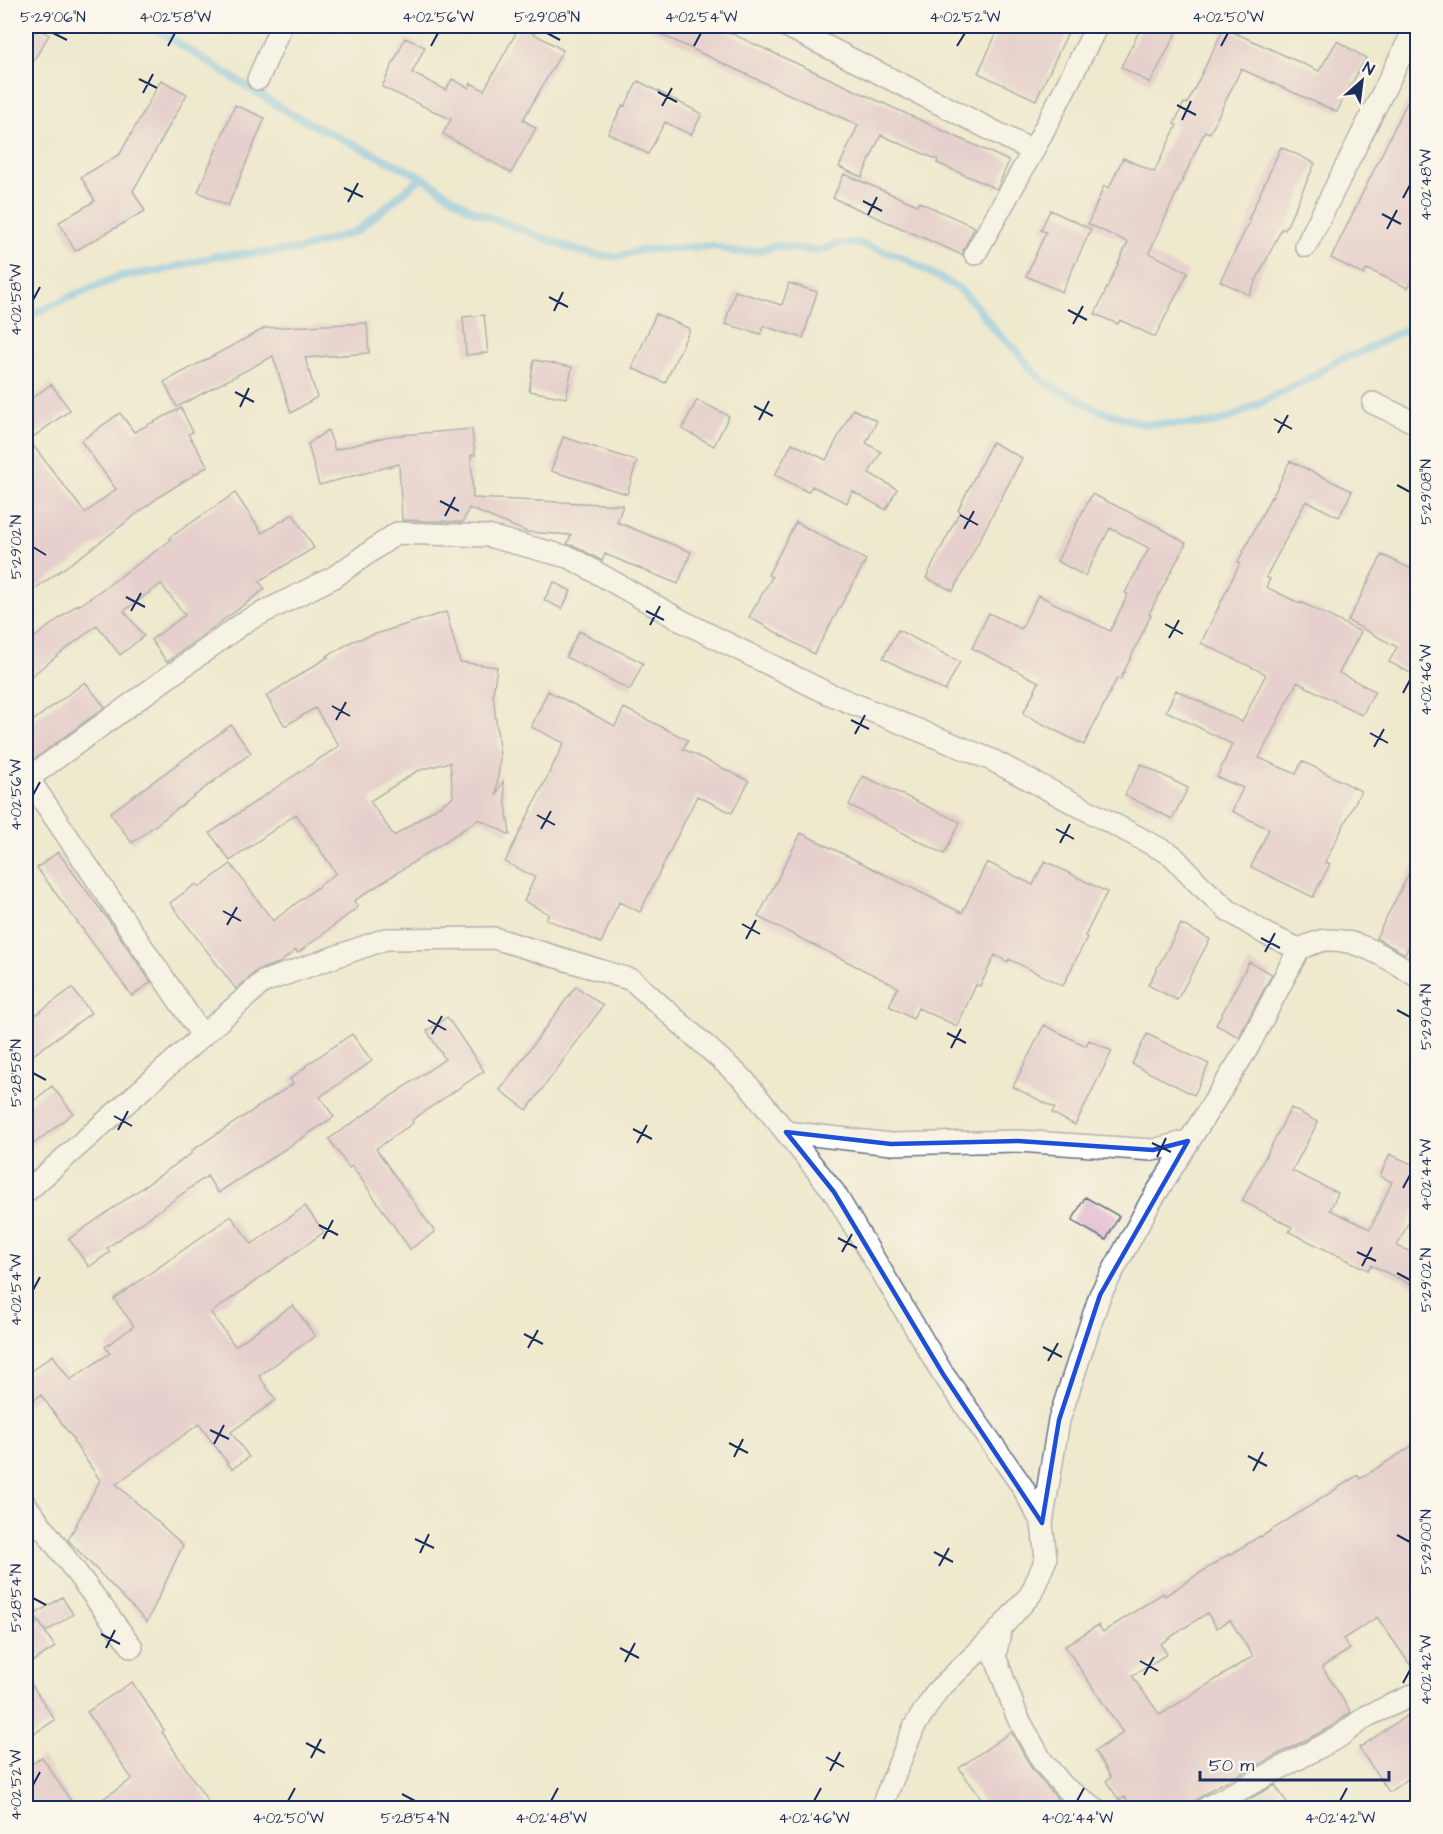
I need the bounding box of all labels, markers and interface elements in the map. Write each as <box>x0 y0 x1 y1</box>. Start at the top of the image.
text: 5°29'06"N <box>20 7 86 28</box>
text: 4°02'58"W <box>139 7 211 28</box>
text: 4°02'56"W <box>402 7 474 28</box>
text: 5°29'08"N <box>514 7 580 28</box>
text: 4°02'54"W <box>665 7 737 28</box>
text: 4°02'52"W <box>930 7 1000 28</box>
text: 4°02'50"W <box>1192 7 1264 28</box>
north arrow <box>1332 51 1392 111</box>
text: N <box>1359 57 1378 81</box>
text: 4°02'48"W <box>1416 149 1437 221</box>
text: 4°02'58"W <box>6 264 27 336</box>
text: 5°29'08"N <box>1416 459 1437 525</box>
text: 5°29'02"N <box>6 515 27 579</box>
text: 4°02'46"W <box>1416 644 1437 716</box>
text: 4°02'56"W <box>6 759 27 831</box>
text: 5°29'04"N <box>1416 984 1437 1050</box>
text: 5°28'58"N <box>6 1039 27 1107</box>
text: 4°02'44"W <box>1416 1139 1437 1211</box>
text: 5°29'02"N <box>1416 1248 1437 1312</box>
text: 4°02'54"W <box>6 1254 27 1326</box>
text: 5°29'00"N <box>1416 1509 1437 1575</box>
text: 5°28'54"N <box>6 1564 27 1632</box>
text: 4°02'42"W <box>1416 1635 1437 1705</box>
scale bar <box>1200 1744 1389 1782</box>
text: 4°02'52"W <box>6 1750 27 1820</box>
text: 50 m <box>1209 1753 1254 1778</box>
text: 4°02'50"W <box>252 1808 324 1829</box>
text: 5°28'54"N <box>381 1808 449 1829</box>
text: 4°02'48"W <box>515 1808 587 1829</box>
text: 4°02'46"W <box>778 1808 850 1829</box>
text: 4°02'44"W <box>1041 1808 1113 1829</box>
text: 4°02'42"W <box>1305 1808 1375 1829</box>

